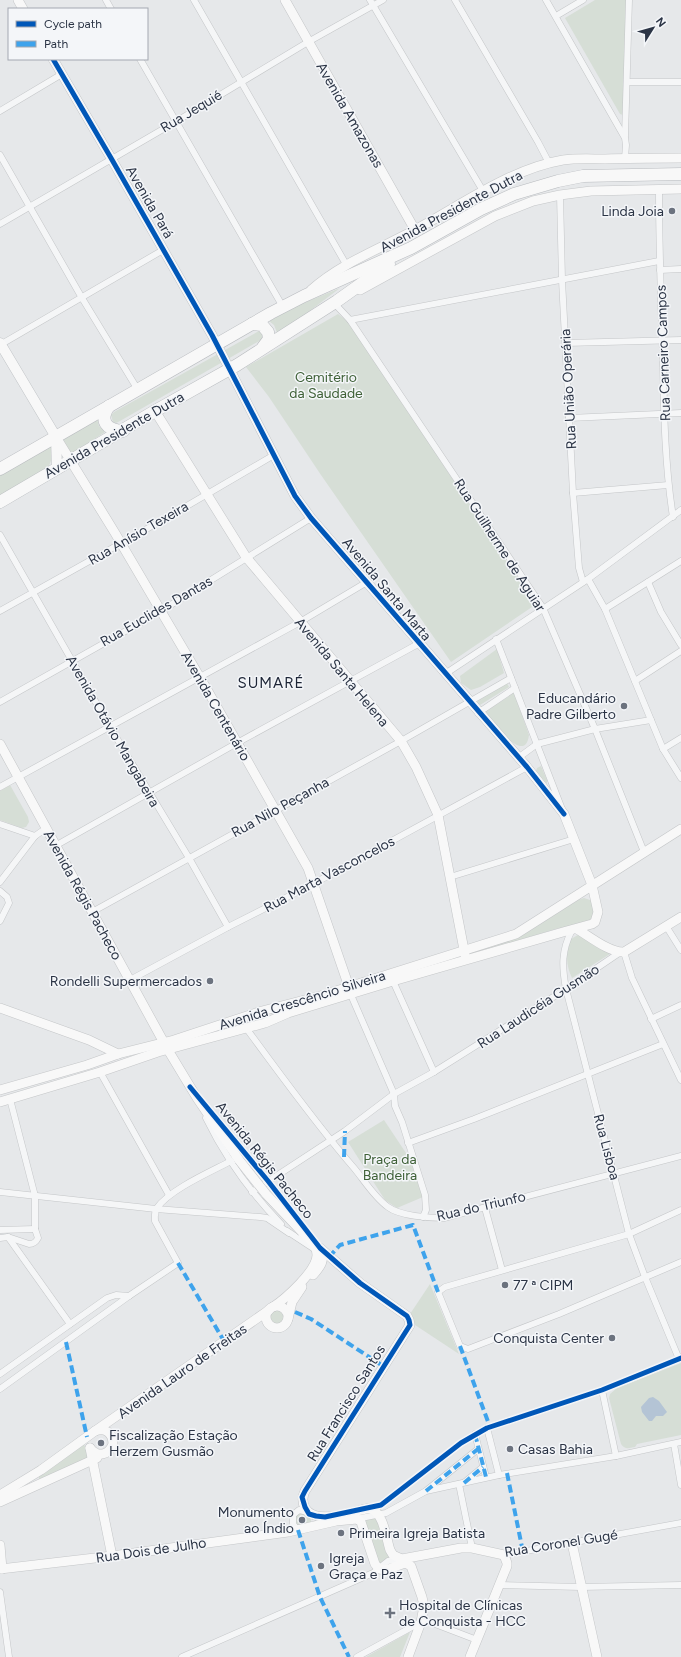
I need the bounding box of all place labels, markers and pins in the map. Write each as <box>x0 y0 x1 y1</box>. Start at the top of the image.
place label: Linda Joia <box>601 203 664 220</box>
marker: Linda Joia <box>667 206 677 216</box>
place label: Educandário Padre Gilberto <box>526 690 616 723</box>
marker: Educandário Padre Gilberto <box>619 701 629 711</box>
place label: Rondelli Supermercados <box>50 973 202 990</box>
marker: Rondelli Supermercados <box>205 976 215 986</box>
place label: 77 ª CIPM <box>513 1277 573 1294</box>
marker: 77 ª CIPM <box>500 1280 510 1290</box>
place label: Conquista Center <box>493 1330 604 1347</box>
marker: Conquista Center <box>607 1333 617 1343</box>
place label: Fiscalização Estação Herzem Gusmão <box>109 1427 238 1460</box>
marker: Fiscalização Estação Herzem Gusmão <box>96 1438 106 1448</box>
place label: Casas Bahia <box>518 1441 593 1458</box>
marker: Casas Bahia <box>505 1444 515 1454</box>
place label: Monumento ao Índio <box>218 1504 294 1537</box>
marker: Monumento ao Índio <box>297 1515 307 1525</box>
place label: Primeira Igreja Batista <box>349 1525 485 1542</box>
marker: Primeira Igreja Batista <box>336 1528 346 1538</box>
place label: Igreja Graça e Paz <box>329 1550 403 1583</box>
marker: Igreja Graça e Paz <box>316 1561 326 1571</box>
place label: Hospital de Clínicas de Conquista - HCC <box>399 1597 526 1630</box>
marker: Hospital de Clínicas de Conquista - HCC <box>384 1607 396 1619</box>

